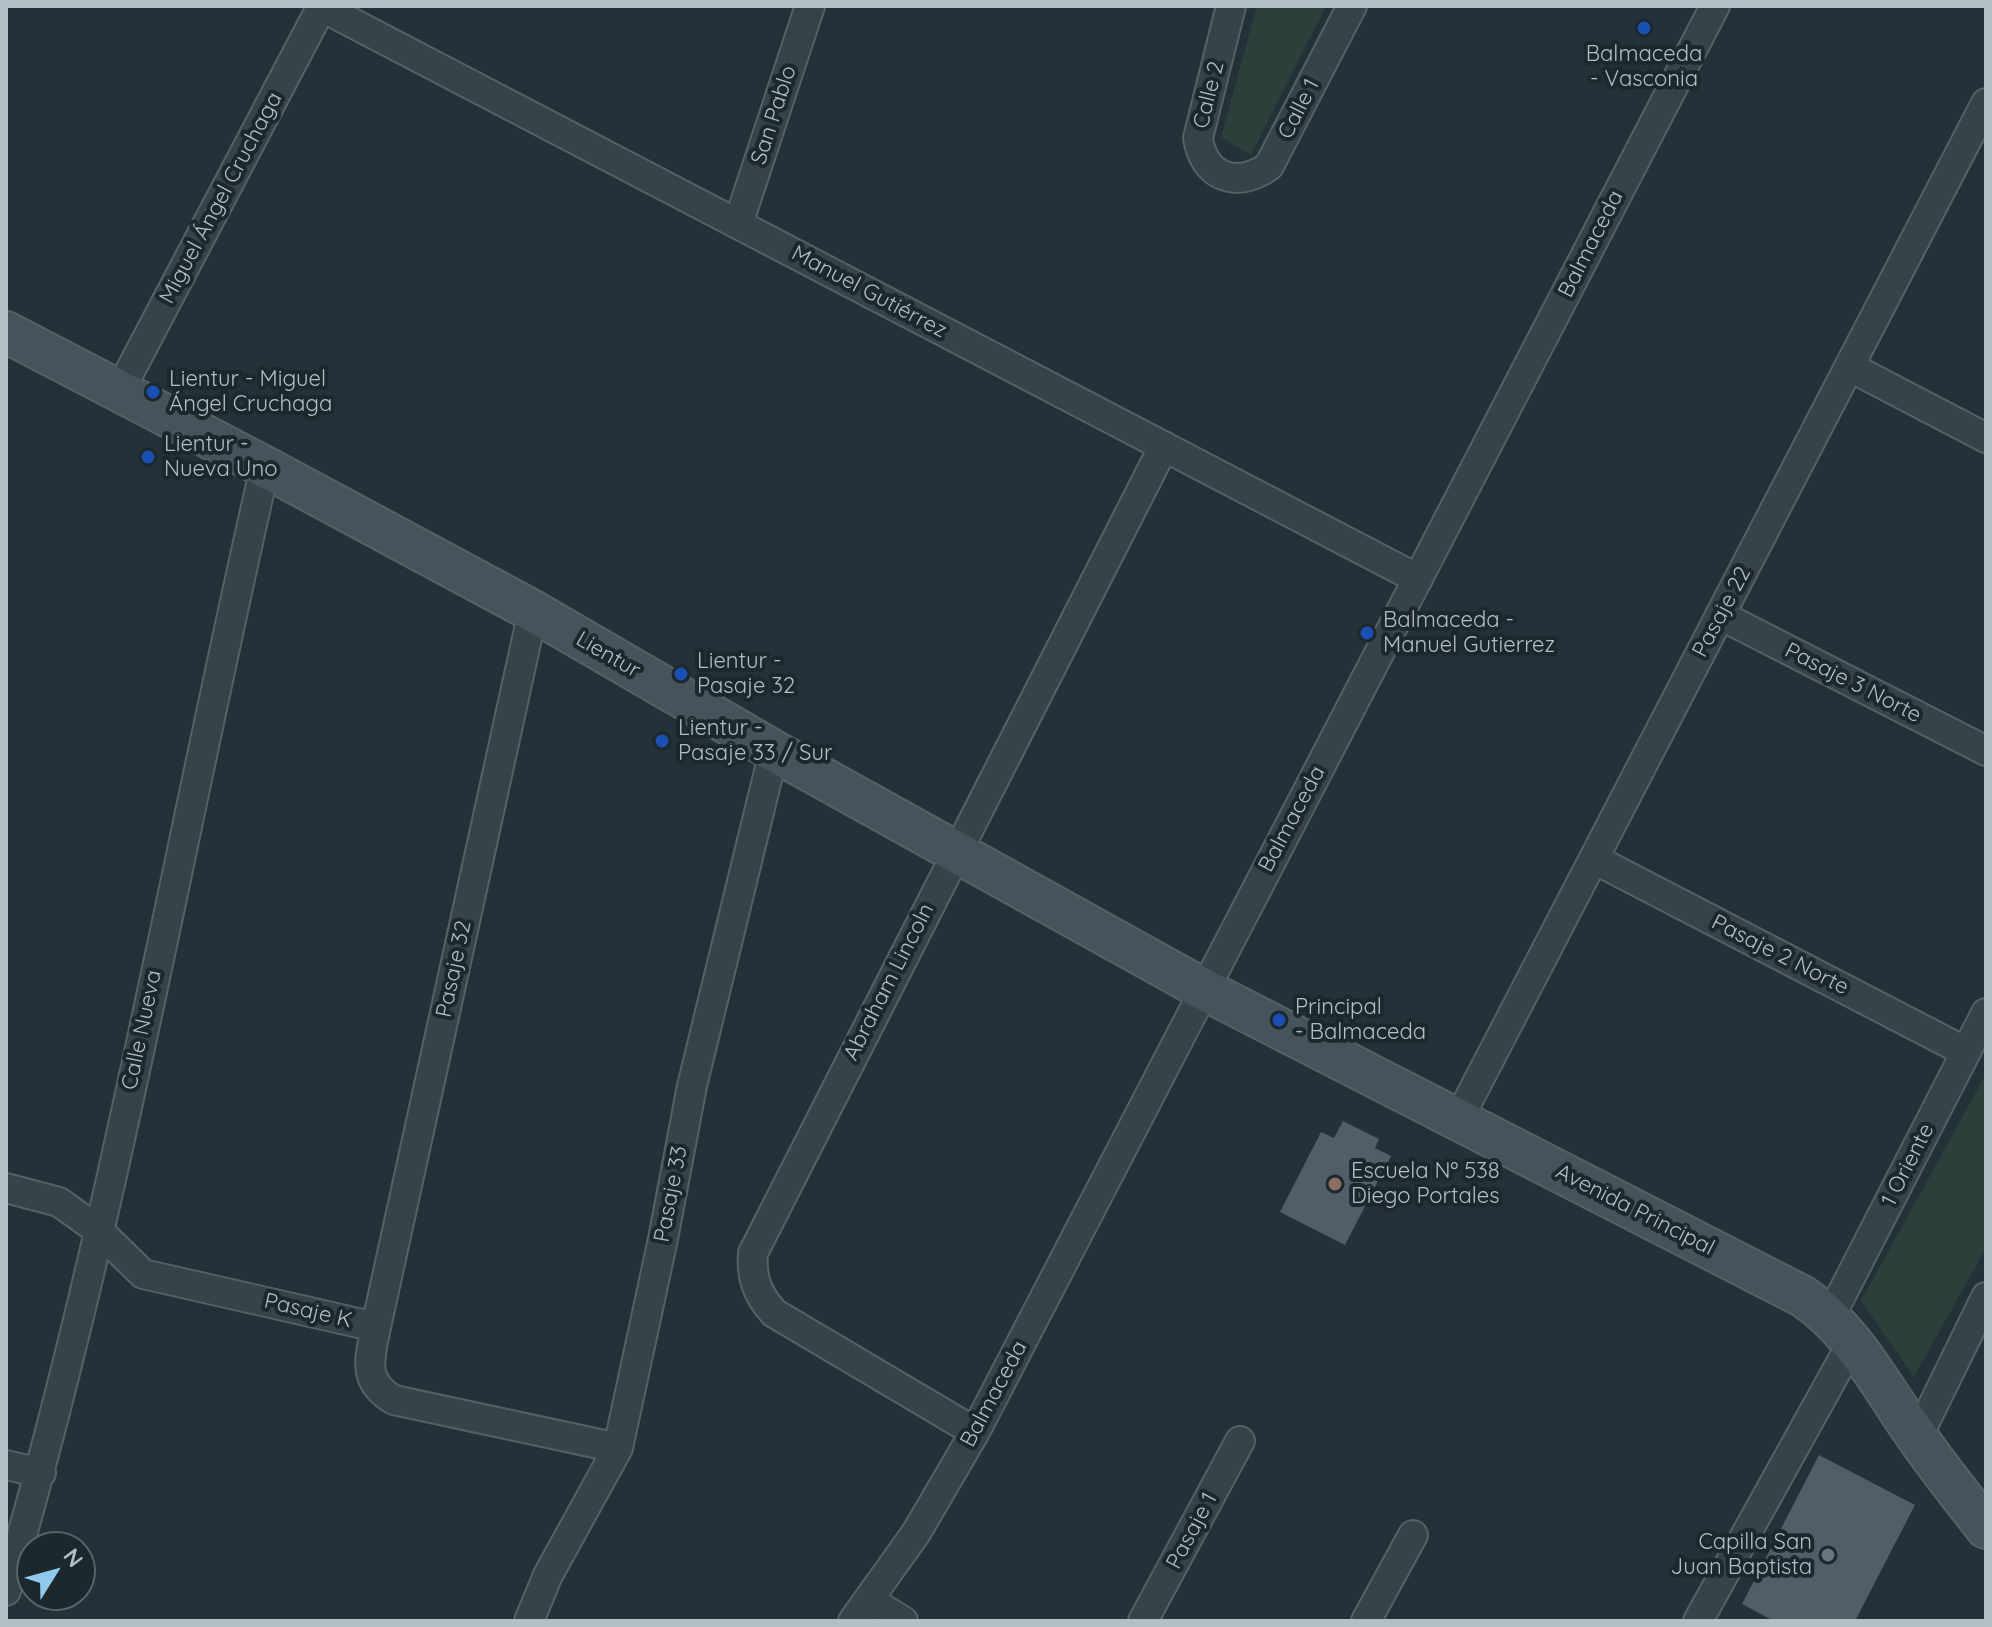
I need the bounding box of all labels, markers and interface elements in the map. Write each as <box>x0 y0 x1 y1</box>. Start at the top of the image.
marker: Balmaceda - Vasconia <box>1635 19 1653 37</box>
place label: Balmaceda - Vasconia <box>1586 41 1702 92</box>
street label: Calle 2 <box>1188 59 1230 131</box>
street label: San Pablo <box>746 62 802 168</box>
street label: Calle 1 <box>1273 74 1325 144</box>
street label: Miguel Ángel Cruchaga <box>154 88 288 308</box>
street label: Balmaceda <box>1553 186 1629 302</box>
street label: Manuel Gutiérrez <box>787 240 951 344</box>
place label: Lientur - Miguel Ángel Cruchaga <box>169 366 332 418</box>
marker: Lientur - Miguel Ángel Cruchaga <box>144 383 162 401</box>
place label: Lientur - Nueva Uno <box>164 431 277 482</box>
marker: Lientur - Nueva Uno <box>139 448 157 466</box>
street label: Pasaje 22 <box>1687 562 1757 662</box>
place label: Balmaceda - Manuel Gutierrez <box>1383 607 1555 658</box>
marker: Balmaceda - Manuel Gutierrez <box>1358 624 1376 642</box>
street label: Lientur <box>571 626 645 684</box>
street label: Pasaje 3 Norte <box>1780 637 1926 729</box>
place label: Lientur - Pasaje 32 <box>697 648 795 700</box>
marker: Lientur - Pasaje 32 <box>672 665 690 683</box>
place label: Lientur - Pasaje 33 / Sur <box>678 715 832 766</box>
marker: Lientur - Pasaje 33 / Sur <box>653 732 671 750</box>
street label: Balmaceda <box>1253 761 1331 877</box>
street label: Abraham Lincoln <box>838 899 940 1065</box>
street label: Pasaje 2 Norte <box>1707 909 1853 1001</box>
street label: Pasaje 32 <box>431 918 477 1020</box>
street label: Calle Nueva <box>116 968 168 1092</box>
place label: Principal - Balmaceda <box>1295 994 1426 1046</box>
marker: Principal - Balmaceda <box>1270 1011 1288 1029</box>
street label: 1 Oriente <box>1876 1119 1940 1211</box>
street label: Pasaje 33 <box>649 1144 693 1244</box>
place label: Escuela Nº 538 Diego Portales <box>1351 1158 1500 1210</box>
street label: Avenida Principal <box>1551 1159 1719 1261</box>
marker: Escuela Nº 538 Diego Portales <box>1326 1175 1344 1193</box>
street label: Pasaje K <box>261 1288 355 1334</box>
street label: Balmaceda <box>955 1336 1033 1452</box>
street label: Pasaje 1 <box>1161 1488 1223 1574</box>
place label: Capilla San Juan Baptista <box>1671 1529 1812 1580</box>
north arrow <box>16 1531 96 1611</box>
text: N <box>58 1543 90 1573</box>
marker: Capilla San Juan Baptista <box>1819 1546 1837 1564</box>

